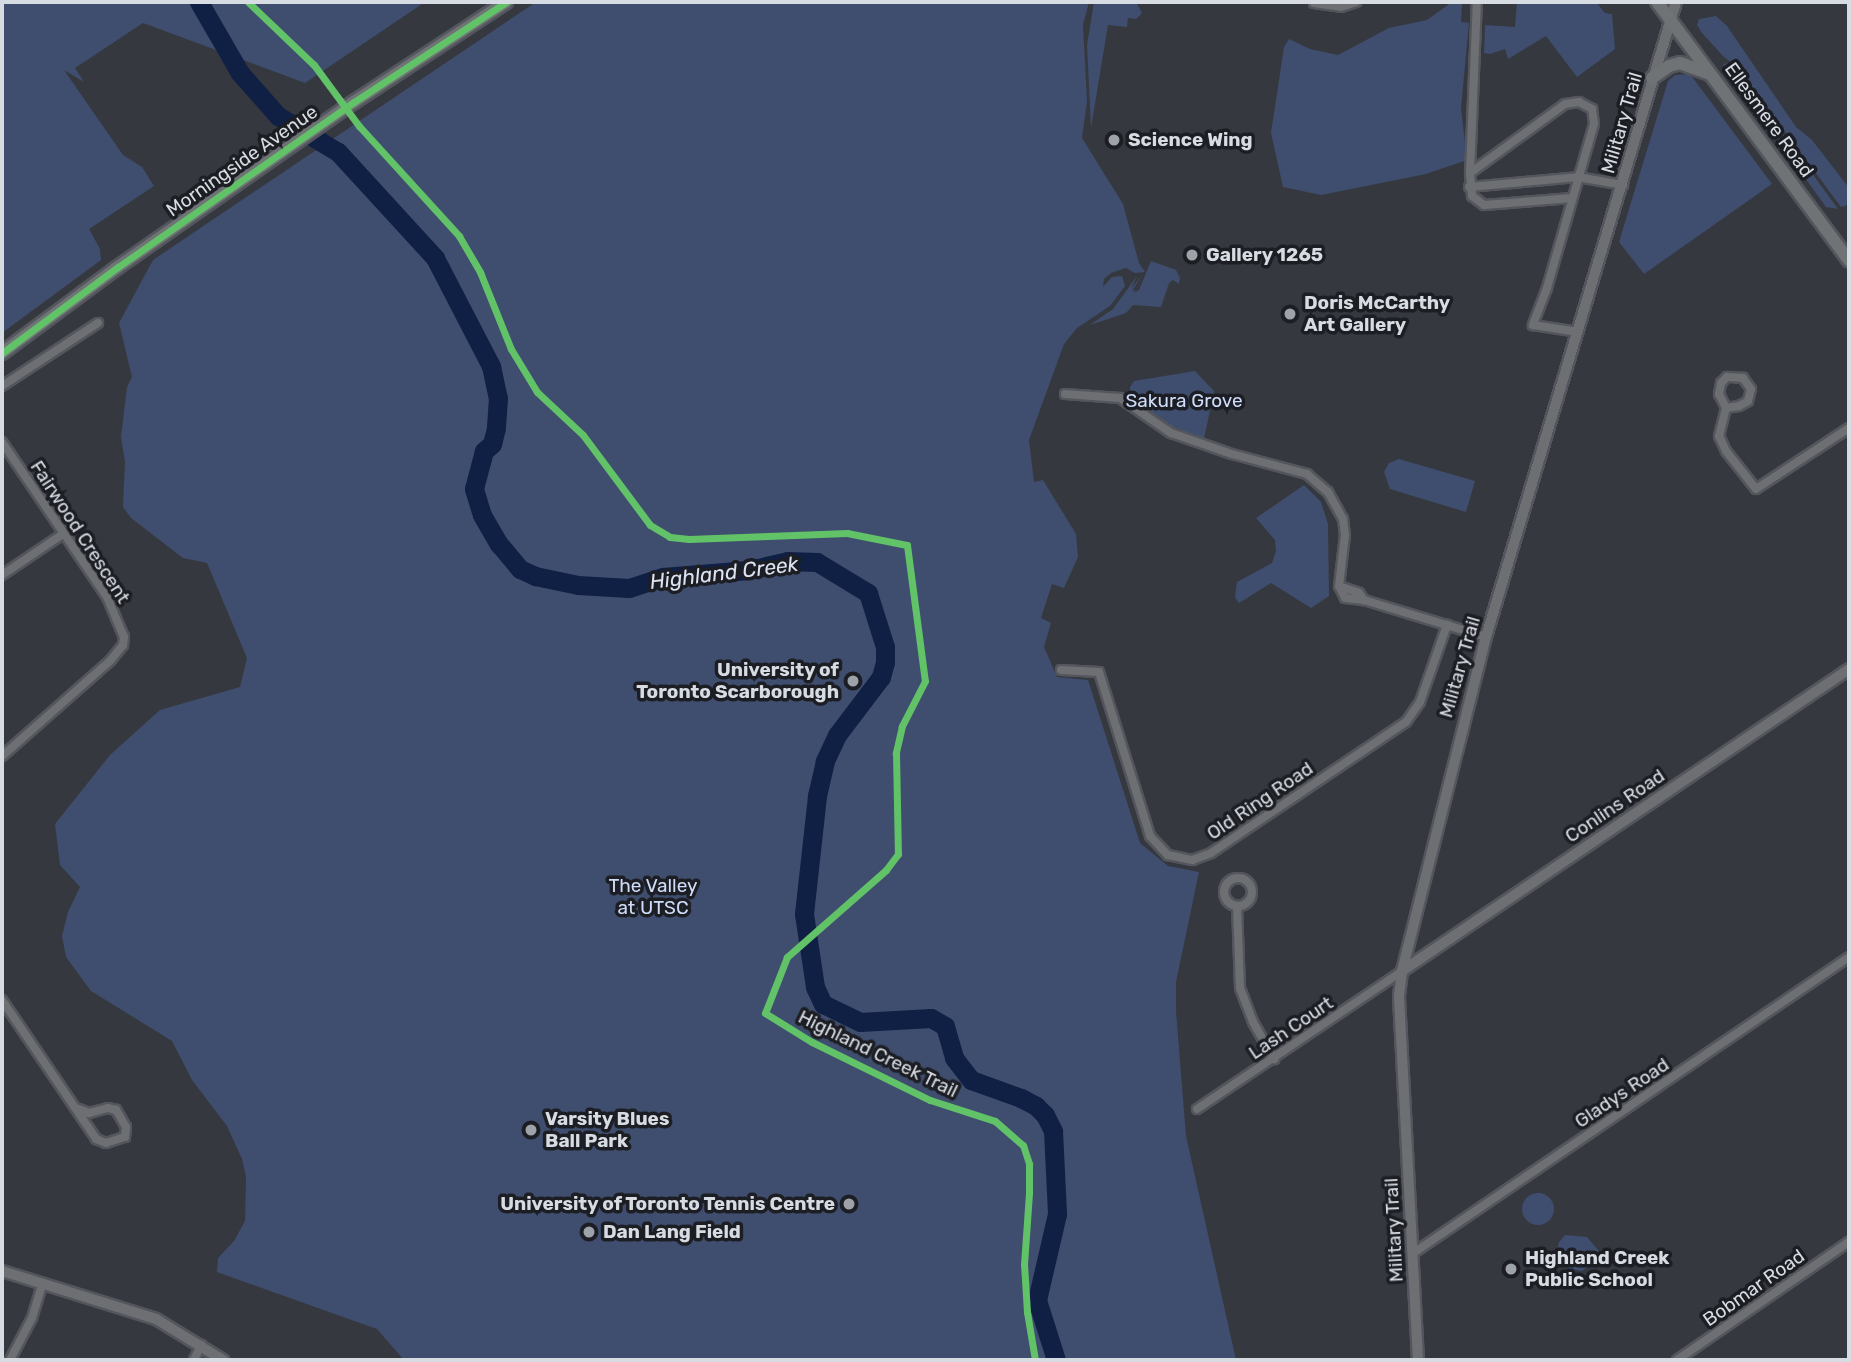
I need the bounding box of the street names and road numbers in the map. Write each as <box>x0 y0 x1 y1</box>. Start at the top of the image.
street label: Ellesmere Road <box>1720 58 1818 182</box>
street label: Military Trail <box>1597 69 1647 177</box>
street label: Morningside Avenue <box>162 100 322 222</box>
street label: Fairwood Crescent <box>25 456 135 608</box>
street label: Military Trail <box>1435 613 1485 721</box>
street label: Old Ring Road <box>1203 757 1317 845</box>
street label: Conlins Road <box>1561 764 1669 848</box>
street label: Lash Court <box>1245 991 1337 1065</box>
street label: Highland Creek Trail <box>794 1005 962 1103</box>
street label: Gladys Road <box>1570 1053 1674 1133</box>
street label: Military Trail <box>1380 1177 1408 1283</box>
street label: Bobmar Road <box>1699 1244 1809 1332</box>

